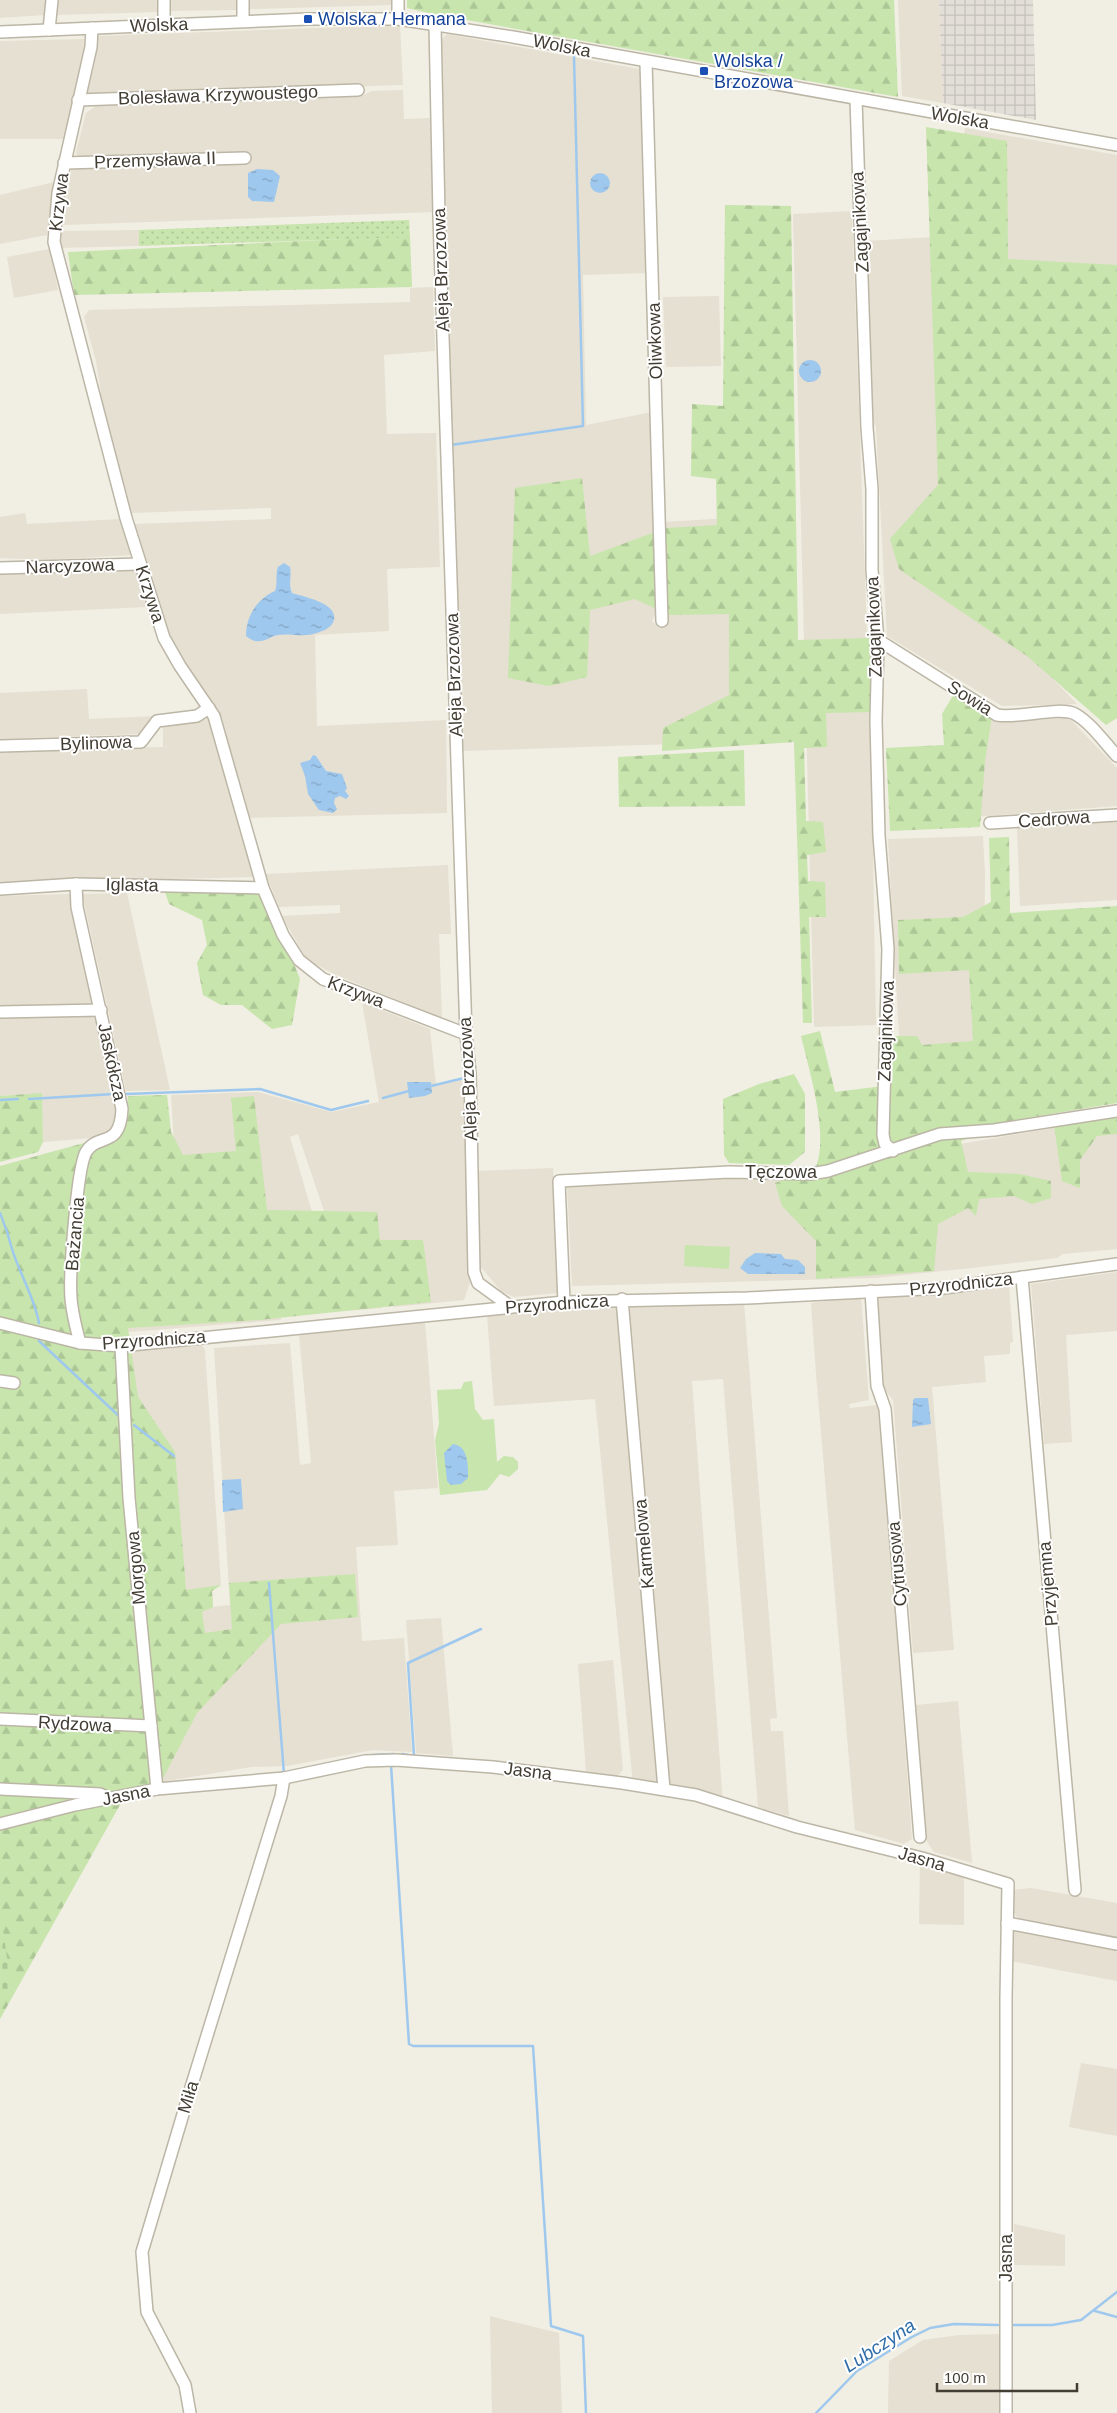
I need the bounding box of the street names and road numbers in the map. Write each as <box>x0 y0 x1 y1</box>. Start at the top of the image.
street label: Wolska <box>129 14 190 36</box>
street label: Wolska <box>531 31 594 62</box>
street label: Bolesława Krzywoustego <box>118 82 318 108</box>
street label: Wolska <box>929 103 992 133</box>
street label: Przemysława II <box>94 148 216 172</box>
street label: Zagajnikowa <box>847 170 873 273</box>
street label: Krzywa <box>45 171 73 233</box>
street label: Aleja Brzozowa <box>429 207 453 332</box>
street label: Oliwkowa <box>644 301 666 380</box>
street label: Narcyzowa <box>25 554 116 578</box>
street label: Krzywa <box>131 563 169 626</box>
street label: Zagajnikowa <box>862 575 886 678</box>
street label: Aleja Brzozowa <box>442 612 466 737</box>
street label: Sowia <box>944 677 997 720</box>
street label: Bylinowa <box>60 732 133 754</box>
street label: Cedrowa <box>1017 806 1092 831</box>
street label: Iglasta <box>105 875 160 895</box>
street label: Krzywa <box>325 972 388 1012</box>
street label: Zagajnikowa <box>874 979 898 1082</box>
street label: Aleja Brzozowa <box>455 1016 481 1141</box>
street label: Jaskółcza <box>94 1021 130 1104</box>
street label: Tęczowa <box>745 1162 818 1182</box>
street label: Bażancia <box>62 1195 88 1272</box>
street label: Przyrodnicza <box>908 1269 1015 1299</box>
street label: Przyrodnicza <box>504 1290 611 1318</box>
street label: Przyrodnicza <box>101 1326 208 1354</box>
street label: Karmelowa <box>630 1497 658 1590</box>
street label: Cytrusowa <box>883 1520 911 1607</box>
street label: Morgowa <box>123 1529 149 1606</box>
street label: Przyjemna <box>1034 1540 1062 1627</box>
street label: Rydzowa <box>38 1712 113 1736</box>
street label: Jasna <box>503 1758 554 1784</box>
street label: Jasna <box>101 1780 152 1809</box>
street label: Jasna <box>896 1843 949 1876</box>
street label: Miła <box>174 2077 203 2116</box>
street label: Jasna <box>996 2233 1016 2282</box>

